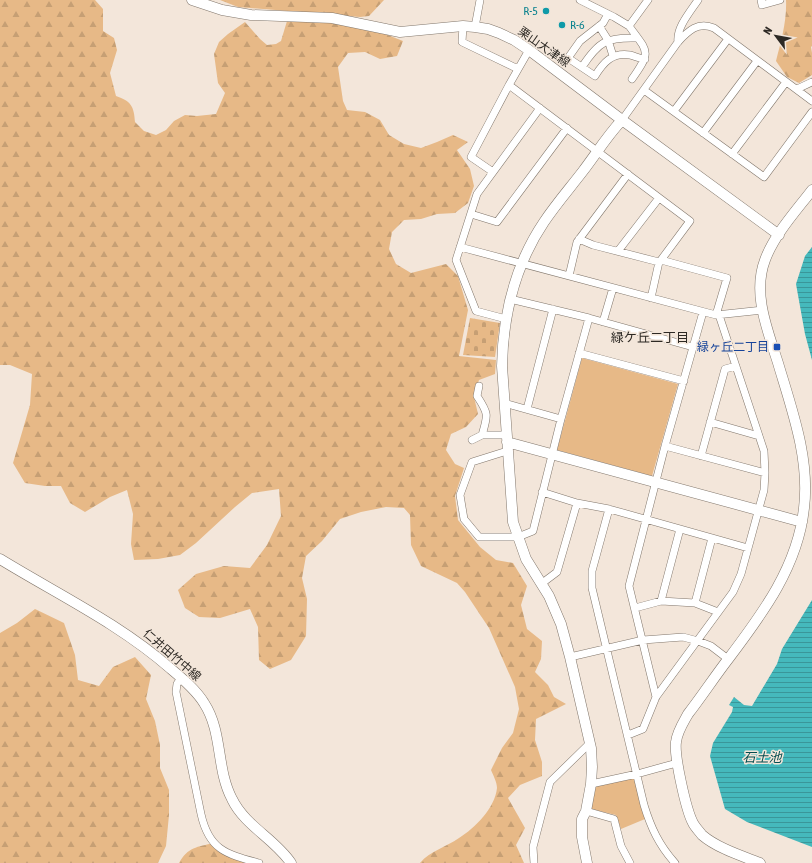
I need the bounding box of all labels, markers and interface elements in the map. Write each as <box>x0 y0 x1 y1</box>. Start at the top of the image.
place label: R-5 <box>523 4 538 18</box>
marker: R-5 <box>541 6 551 16</box>
north arrow <box>756 16 796 56</box>
place label: R-6 <box>570 18 585 32</box>
marker: R-6 <box>557 20 567 30</box>
street label: 栗山大津線 <box>515 24 573 70</box>
text: N <box>761 25 774 37</box>
district label: 緑ケ丘二丁目 <box>611 330 689 345</box>
place label: 緑ヶ丘二丁目 <box>697 340 769 354</box>
marker: 緑ヶ丘二丁目 <box>772 342 782 352</box>
street label: 仁井田竹中線 <box>140 626 204 684</box>
water label: 石土池 <box>742 750 783 765</box>

